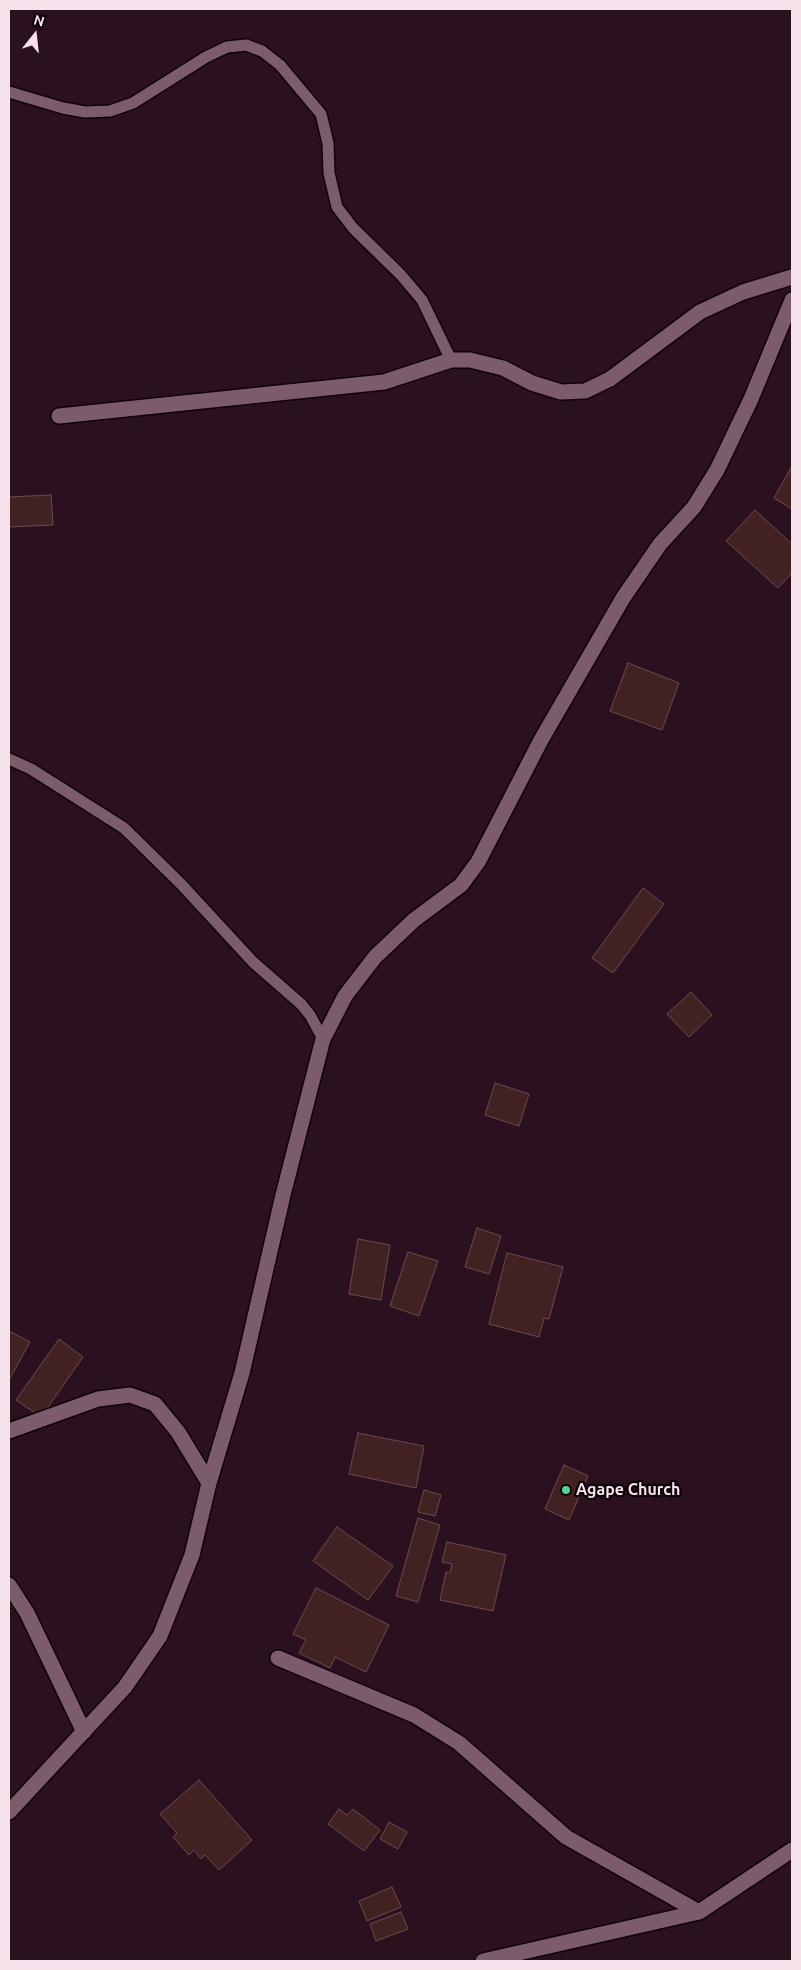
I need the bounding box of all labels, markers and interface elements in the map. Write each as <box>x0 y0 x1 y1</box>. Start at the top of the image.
north arrow <box>10 10 60 60</box>
text: N <box>32 11 46 30</box>
place label: Agape Church <box>576 1480 680 1500</box>
marker: Agape Church <box>560 1484 572 1496</box>

